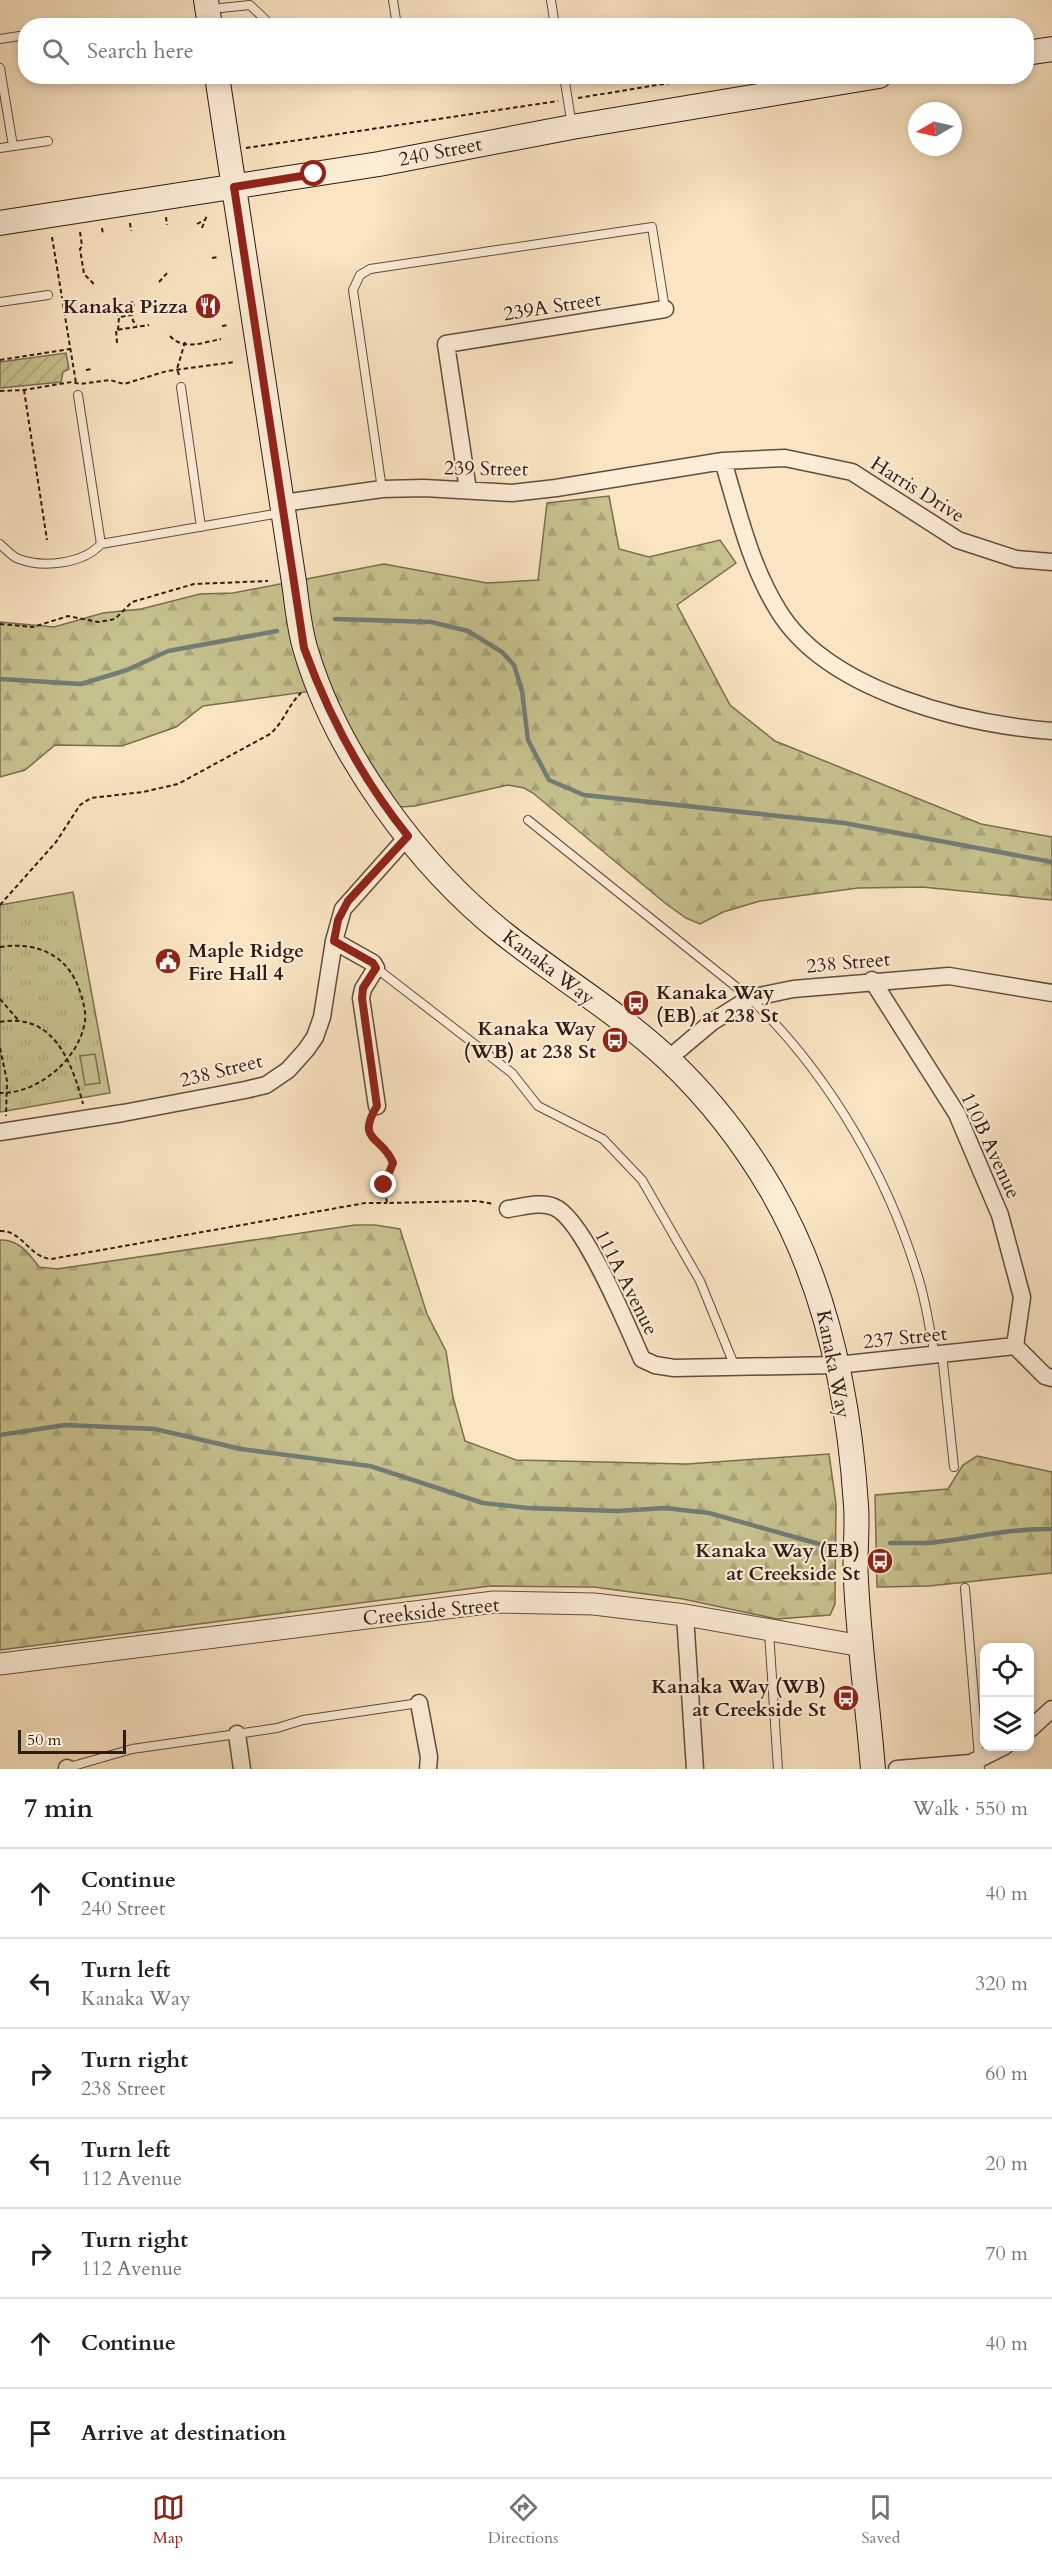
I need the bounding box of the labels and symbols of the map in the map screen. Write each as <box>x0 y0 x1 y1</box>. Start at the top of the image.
north arrow <box>908 102 962 156</box>
street label: 240 Street <box>396 130 485 173</box>
route start <box>300 160 326 186</box>
street label: 239A Street <box>501 285 603 328</box>
restaurant icon: Kanaka Pizza <box>193 291 223 321</box>
place label: Kanaka Pizza <box>63 293 188 320</box>
street label: Harris Drive <box>866 450 970 529</box>
street label: 239 Street <box>444 454 529 483</box>
street label: Kanaka Way <box>497 924 601 1011</box>
place label: Maple Ridge Fire Hall 4 <box>188 937 304 987</box>
street label: 238 Street <box>805 945 892 980</box>
public building icon: Maple Ridge Fire Hall 4 <box>153 946 183 976</box>
place label: Kanaka Way (EB) at 238 St <box>656 979 778 1029</box>
bus stop icon: Kanaka Way (EB) at 238 St <box>621 988 651 1018</box>
place label: Kanaka Way (WB) at 238 St <box>464 1015 597 1065</box>
bus stop icon: Kanaka Way (WB) at 238 St <box>600 1025 630 1055</box>
street label: 238 Street <box>177 1047 266 1094</box>
street label: 110B Avenue <box>954 1088 1027 1203</box>
route end <box>370 1171 396 1197</box>
street label: 111A Avenue <box>588 1225 665 1340</box>
street label: Kanaka Way <box>810 1308 857 1421</box>
street label: 237 Street <box>862 1320 949 1355</box>
place label: Kanaka Way (EB) at Creekside St <box>695 1537 860 1587</box>
bus stop icon: Kanaka Way (EB) at Creekside St <box>865 1546 895 1576</box>
street label: Creekside Street <box>362 1591 501 1632</box>
place label: Kanaka Way (WB) at Creekside St <box>651 1673 826 1723</box>
bus stop icon: Kanaka Way (WB) at Creekside St <box>831 1683 861 1713</box>
scale bar <box>18 1727 126 1754</box>

